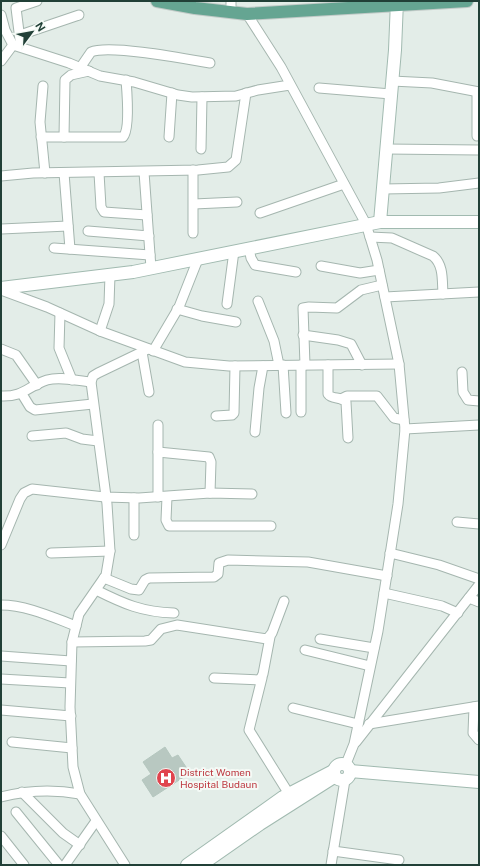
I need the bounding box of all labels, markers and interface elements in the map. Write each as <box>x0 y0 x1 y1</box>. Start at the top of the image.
north arrow <box>12 12 52 52</box>
text: N <box>33 20 48 34</box>
place label: District Women Hospital Budaun <box>180 766 257 790</box>
hospital icon: District Women Hospital Budaun <box>155 767 177 789</box>

